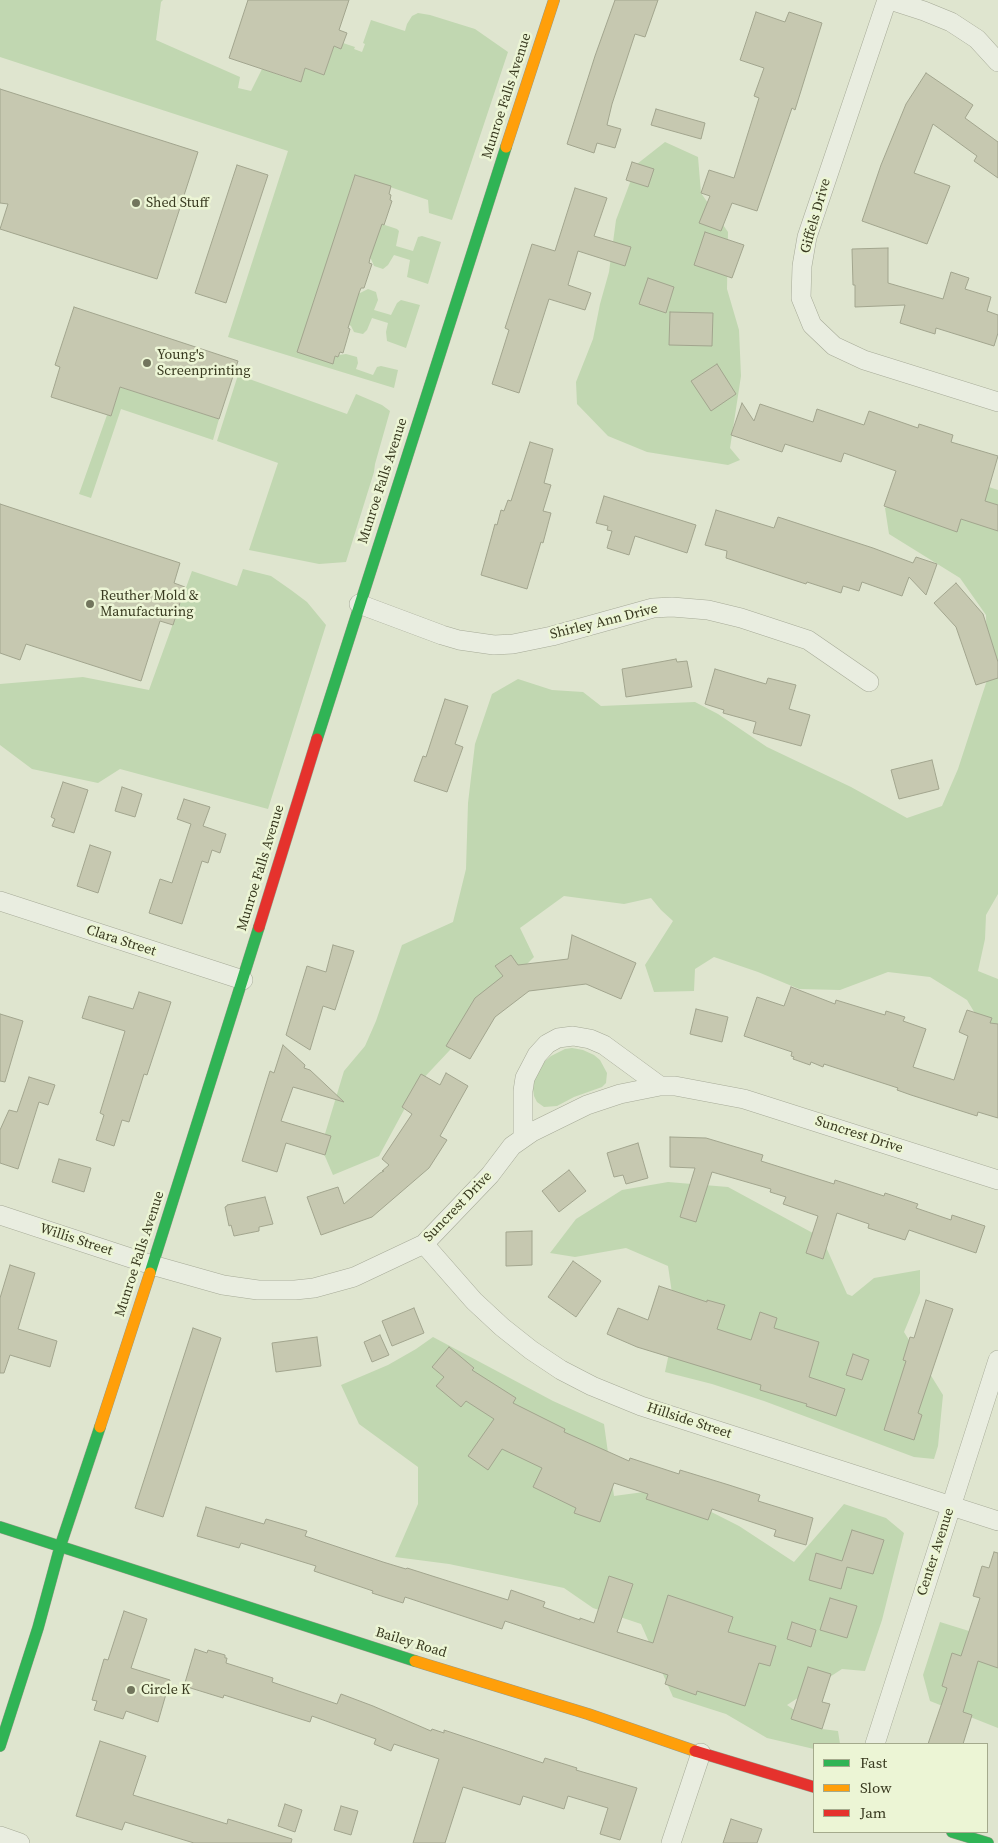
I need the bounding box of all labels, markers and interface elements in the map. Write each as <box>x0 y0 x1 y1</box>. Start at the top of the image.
street label: Munroe Falls Avenue <box>479 31 535 161</box>
street label: Giffels Drive <box>797 177 835 255</box>
place label: Shed Stuff <box>146 195 209 211</box>
marker: Shed Stuff <box>130 197 142 209</box>
place label: Young's Screenprinting <box>157 347 250 380</box>
marker: Young's Screenprinting <box>141 357 153 369</box>
street label: Munroe Falls Avenue <box>355 416 411 546</box>
place label: Reuther Mold & Manufacturing <box>100 588 199 620</box>
marker: Reuther Mold & Manufacturing <box>84 598 96 610</box>
street label: Shirley Ann Drive <box>548 601 660 643</box>
street label: Munroe Falls Avenue <box>234 803 288 933</box>
street label: Clara Street <box>84 922 158 960</box>
street label: Suncrest Drive <box>813 1113 905 1157</box>
street label: Suncrest Drive <box>420 1168 496 1246</box>
street label: Munroe Falls Avenue <box>112 1189 168 1319</box>
street label: Willis Street <box>38 1220 114 1260</box>
street label: Hillside Street <box>644 1399 734 1443</box>
street label: Center Avenue <box>914 1506 958 1598</box>
street label: Bailey Road <box>373 1624 449 1662</box>
place label: Circle K <box>141 1682 190 1698</box>
marker: Circle K <box>125 1684 137 1696</box>
legend <box>813 1743 988 1833</box>
text: Fast <box>860 1752 887 1773</box>
text: Slow <box>860 1777 892 1798</box>
text: Jam <box>860 1802 886 1823</box>

